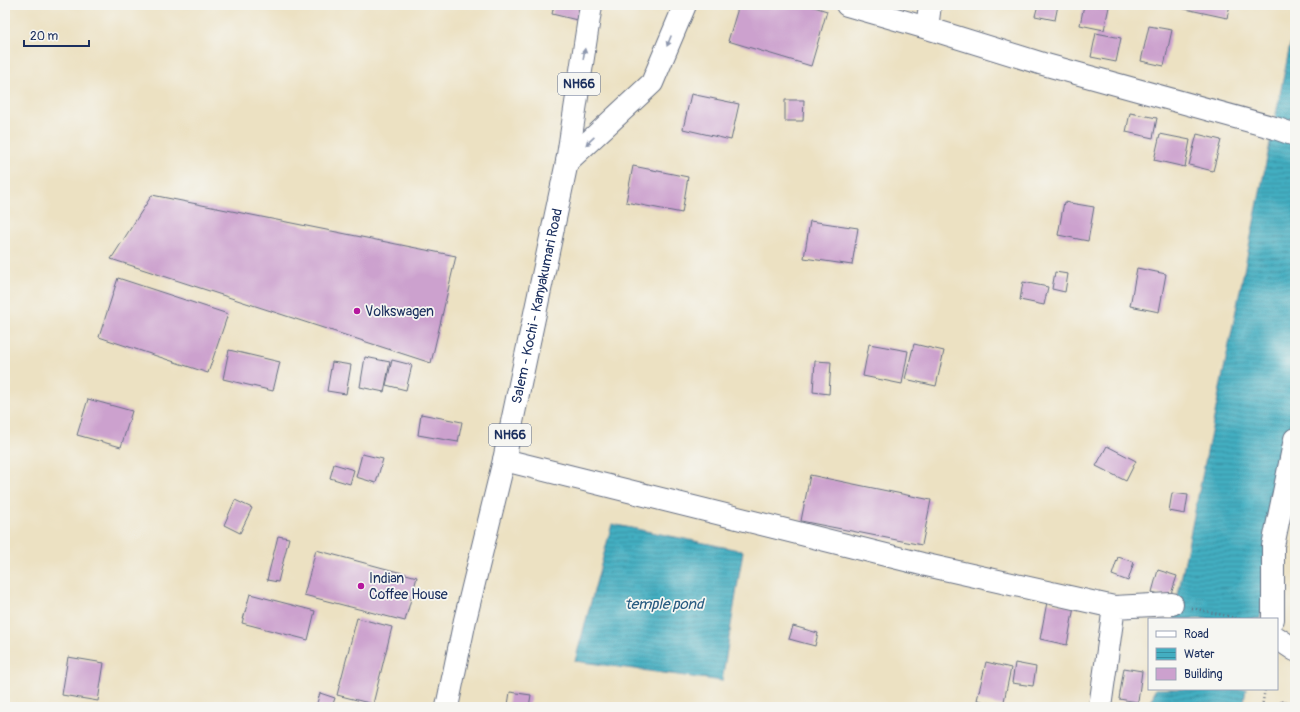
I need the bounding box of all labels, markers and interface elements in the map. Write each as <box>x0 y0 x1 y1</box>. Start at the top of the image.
scale bar <box>24 22 89 48</box>
text: 20 m <box>30 29 59 44</box>
one-way arrow <box>666 35 672 46</box>
one-way arrow <box>581 48 587 60</box>
road number: NH66 <box>558 73 600 95</box>
one-way arrow <box>585 136 596 145</box>
street label: Salem - Kochi - Kanyakumari Road <box>508 207 566 405</box>
place label: Volkswagen <box>365 303 434 320</box>
marker: Volkswagen <box>352 306 362 316</box>
road number: NH66 <box>489 424 531 446</box>
place label: Indian Coffee House <box>369 570 448 603</box>
marker: Indian Coffee House <box>356 581 366 591</box>
water label: temple pond <box>625 595 705 614</box>
legend <box>1148 618 1278 690</box>
text: Road <box>1184 627 1209 642</box>
text: Water <box>1184 647 1215 662</box>
text: Building <box>1184 667 1223 682</box>

